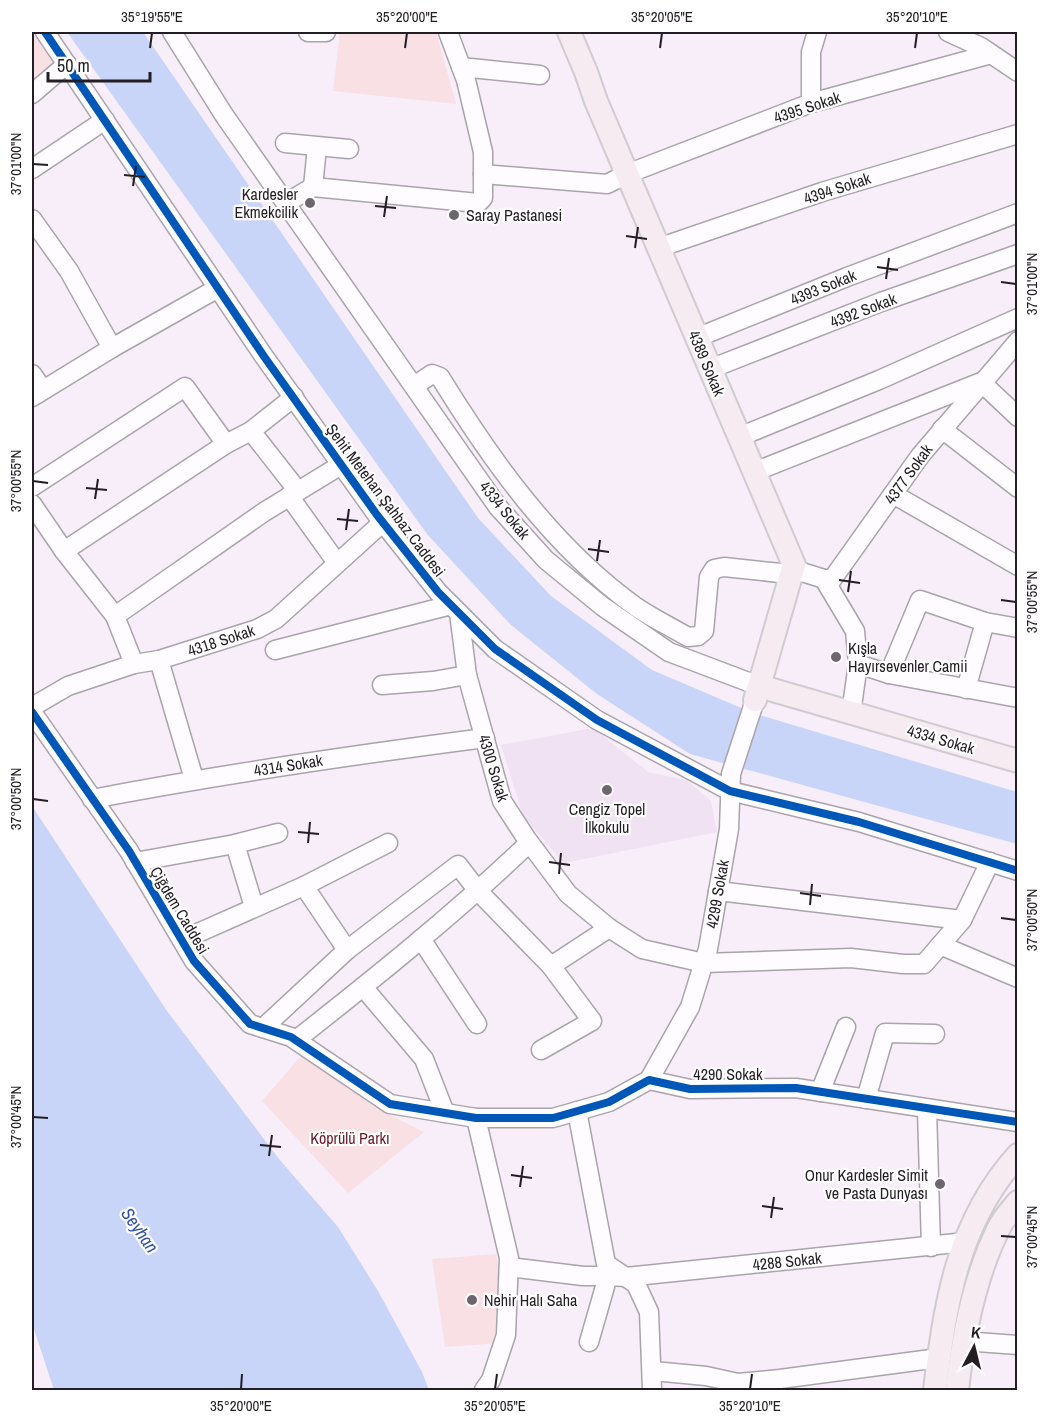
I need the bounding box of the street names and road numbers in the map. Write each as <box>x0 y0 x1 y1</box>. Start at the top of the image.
street label: 4395 Sokak <box>771 86 844 128</box>
street label: 4394 Sokak <box>801 167 874 209</box>
street label: 4393 Sokak <box>787 264 860 310</box>
street label: 4392 Sokak <box>827 287 900 333</box>
street label: 4389 Sokak <box>683 327 731 400</box>
street label: Şehit Metehan Şahbaz Caddesi <box>321 419 451 581</box>
street label: 4377 Sokak <box>879 439 938 508</box>
street label: 4334 Sokak <box>475 476 536 544</box>
street label: 4318 Sokak <box>185 619 258 661</box>
street label: 4334 Sokak <box>905 719 978 759</box>
street label: 4300 Sokak <box>473 732 515 805</box>
street label: 4314 Sokak <box>252 749 324 781</box>
street label: 4299 Sokak <box>700 858 734 930</box>
street label: Çiğdem Caddesi <box>145 862 215 958</box>
street label: 4290 Sokak <box>693 1063 763 1085</box>
street label: 4288 Sokak <box>751 1246 823 1276</box>

